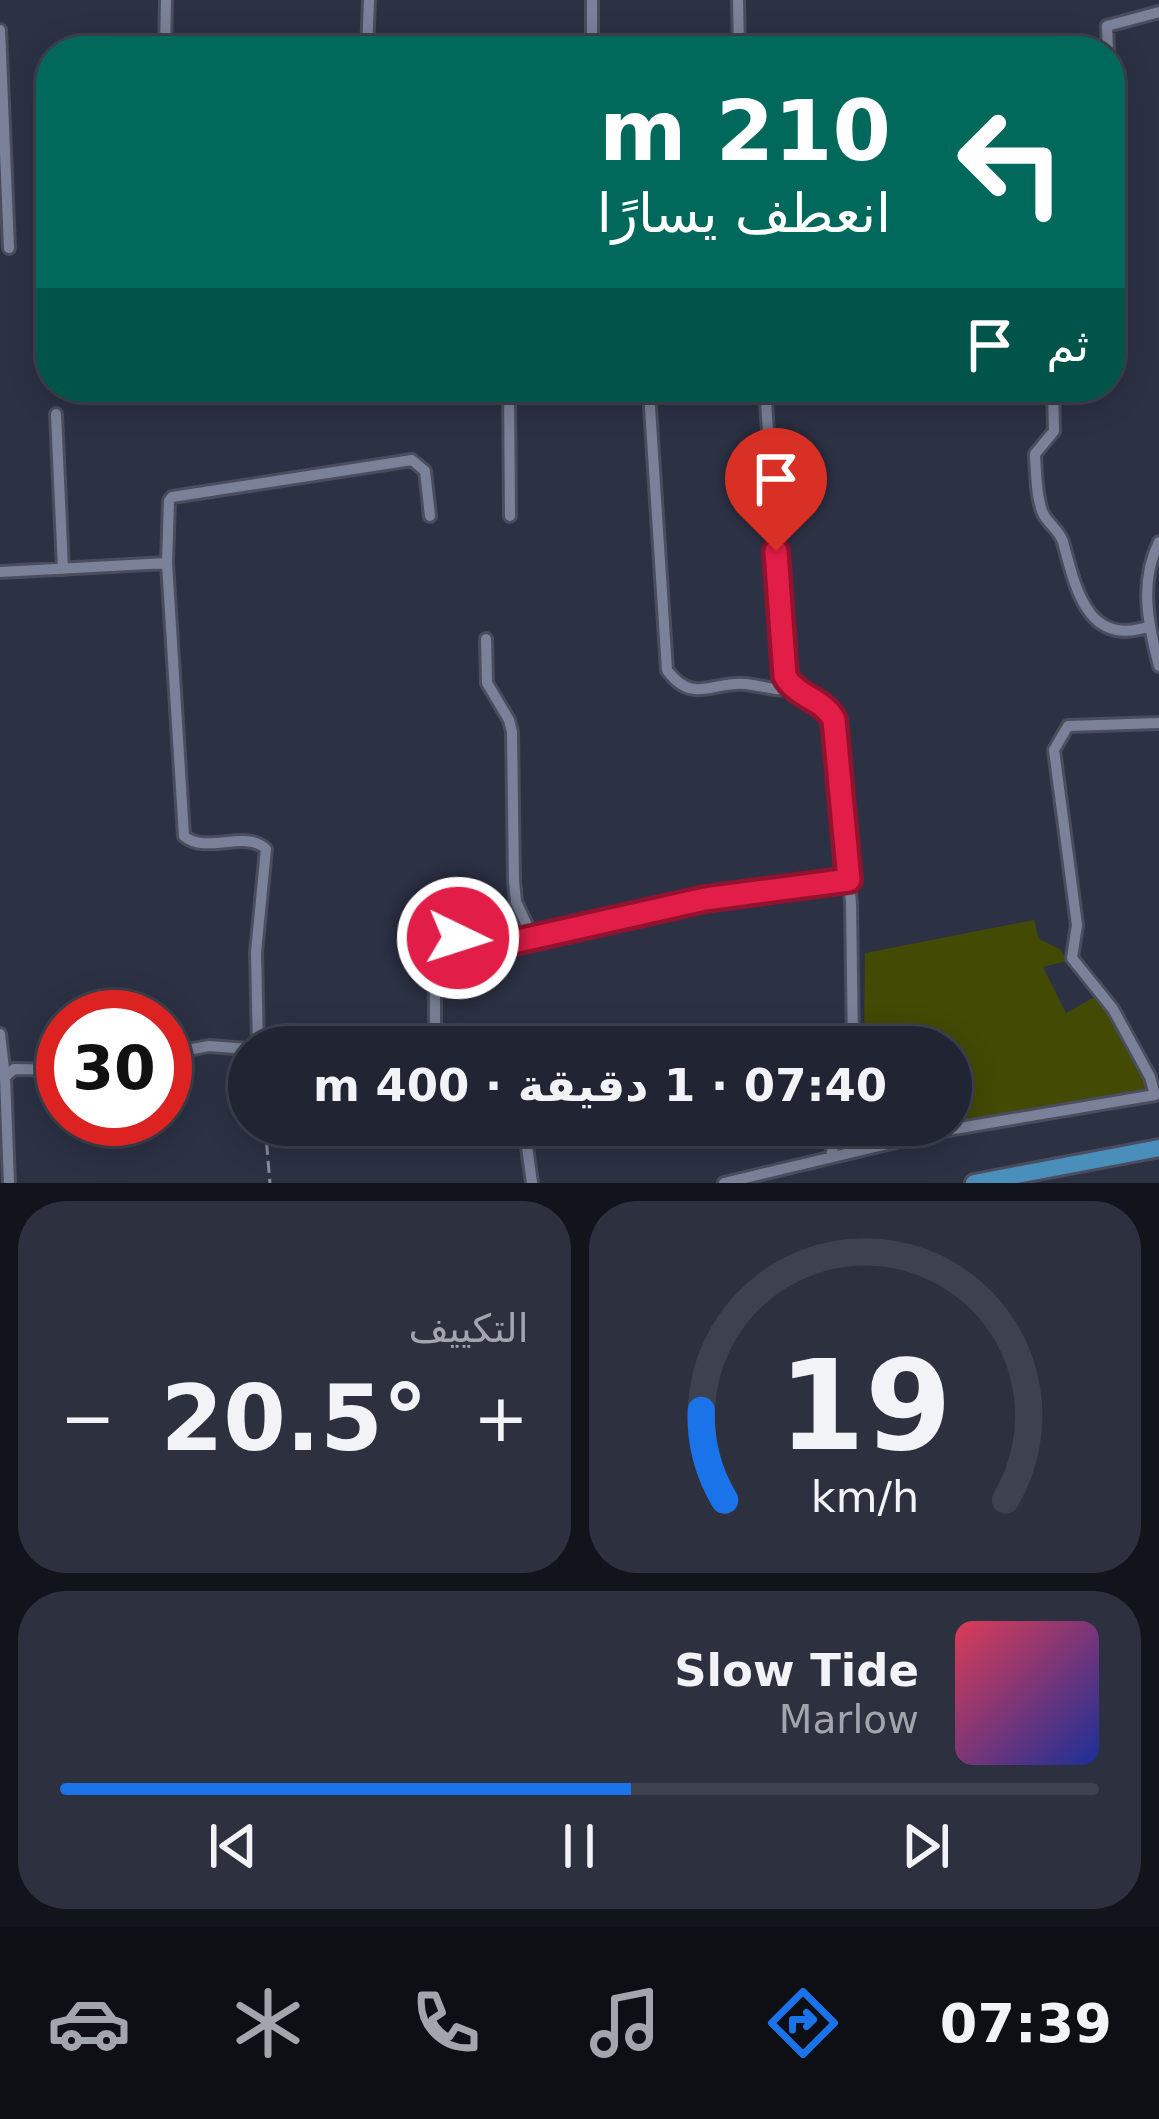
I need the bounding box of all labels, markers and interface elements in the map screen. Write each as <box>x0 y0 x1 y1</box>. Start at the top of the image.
text: 210 m <box>599 82 891 180</box>
icon: left <box>933 84 1089 240</box>
text: انعطف يسارًا <box>597 182 891 245</box>
icon: arrive <box>957 312 1023 378</box>
text: ثم <box>1047 319 1089 372</box>
pin <box>725 428 827 551</box>
icon: arrive <box>743 446 809 512</box>
position arrow <box>395 875 521 1001</box>
speed limit sign: 30 <box>36 990 192 1146</box>
text: 07:40 · 1 دقيقة · 400 m <box>313 1059 887 1112</box>
text: التكييف <box>409 1306 529 1351</box>
text: 19 <box>778 1333 952 1478</box>
text: 20.5° <box>161 1366 428 1471</box>
text: − <box>60 1380 115 1457</box>
text: + <box>473 1380 529 1457</box>
text: km/h <box>811 1472 919 1522</box>
text: Slow Tide <box>674 1644 919 1697</box>
text: Marlow <box>779 1697 919 1742</box>
icon: previous <box>200 1813 266 1879</box>
icon: pause <box>546 1813 612 1879</box>
icon: next <box>893 1813 959 1879</box>
icon: car <box>47 1981 131 2065</box>
icon: climate <box>226 1981 310 2065</box>
icon: phone <box>404 1981 488 2065</box>
icon: music <box>583 1981 667 2065</box>
icon: directions <box>761 1981 845 2065</box>
text: 07:39 <box>940 1992 1112 2055</box>

